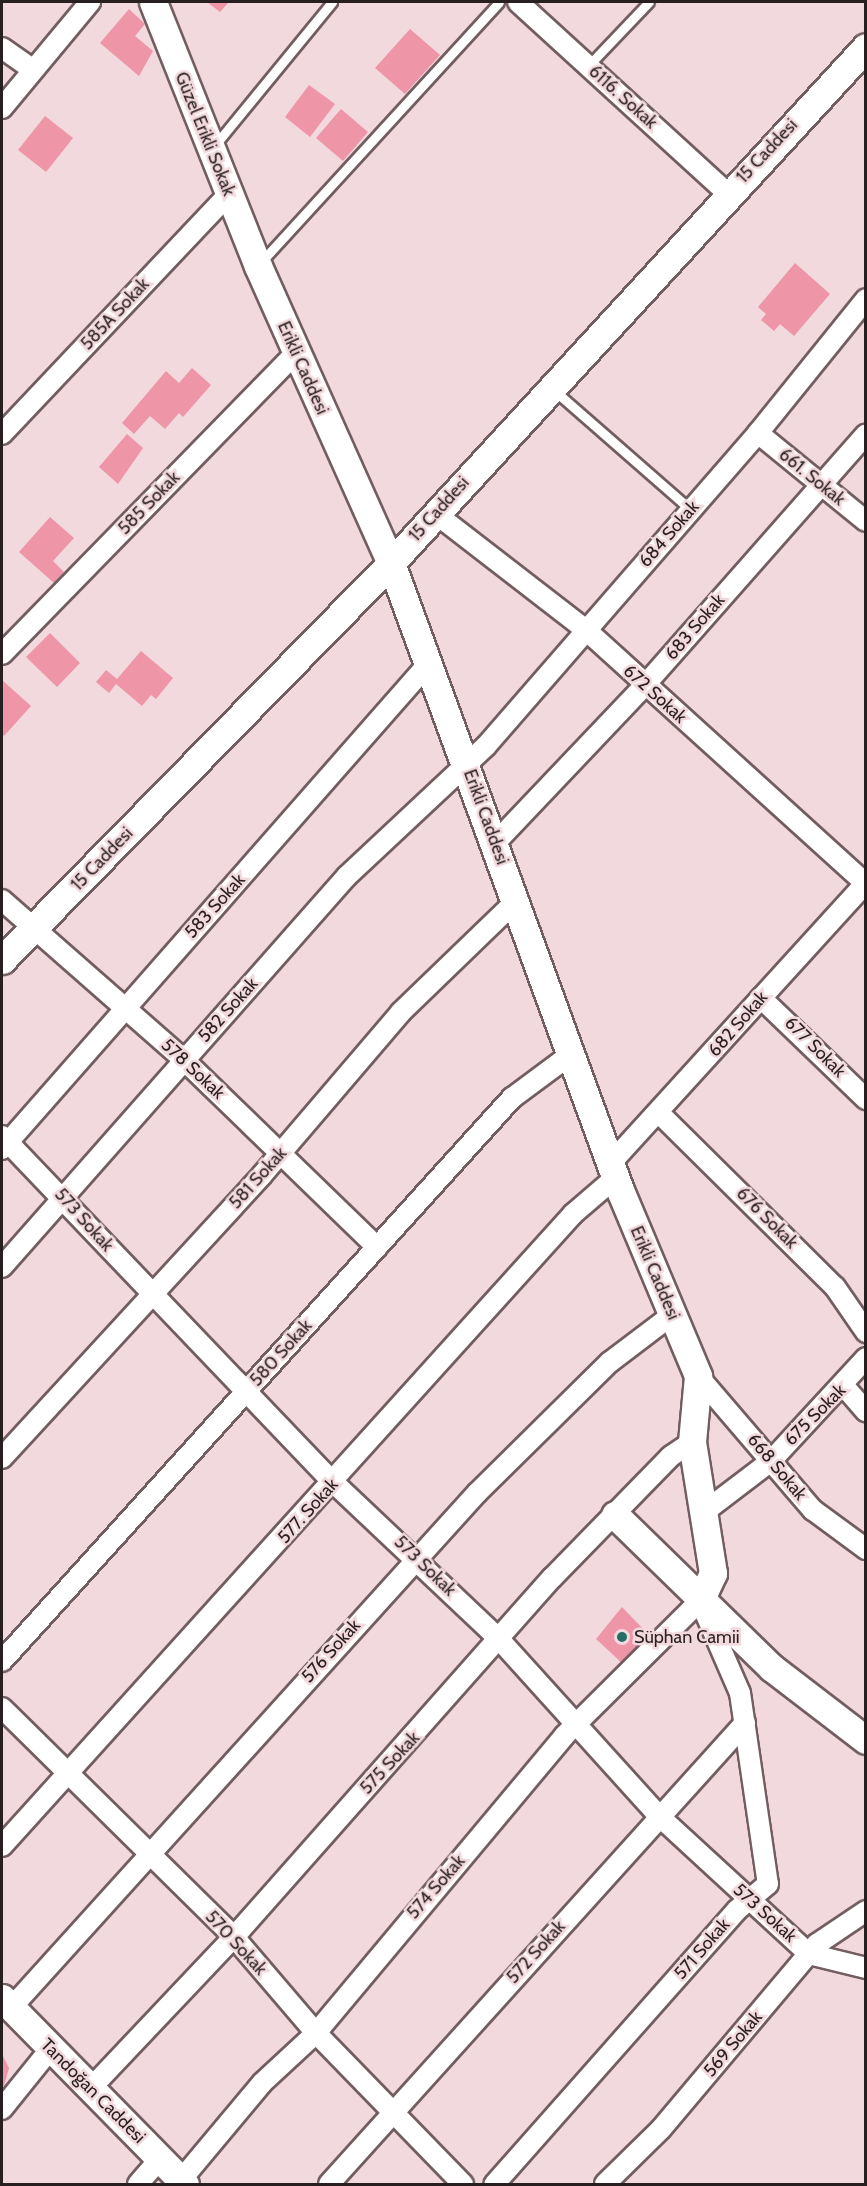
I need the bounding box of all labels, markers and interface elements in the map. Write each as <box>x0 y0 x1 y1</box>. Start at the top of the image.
street label: 6116. Sokak <box>584 61 662 133</box>
street label: Güzel Erikli Sokak <box>170 69 240 199</box>
street label: 15 Caddesi <box>732 114 802 188</box>
street label: 585A Sokak <box>76 273 154 355</box>
street label: Erikli Caddesi <box>273 318 333 418</box>
street label: 661. Sokak <box>774 444 850 510</box>
street label: 585 Sokak <box>114 467 184 539</box>
street label: 15 Caddesi <box>404 472 474 546</box>
street label: 684 Sokak <box>634 496 704 572</box>
street label: 683 Sokak <box>661 590 729 664</box>
street label: 672 Sokak <box>619 660 691 728</box>
street label: Erikli Caddesi <box>459 766 513 868</box>
street label: 15 Caddesi <box>66 823 138 895</box>
street label: 583 Sokak <box>180 869 250 943</box>
street label: 582 Sokak <box>193 973 263 1047</box>
street label: 682 Sokak <box>704 987 772 1061</box>
street label: 677 Sokak <box>780 1012 850 1082</box>
street label: 578 Sokak <box>157 1034 229 1104</box>
street label: 581 Sokak <box>225 1143 291 1213</box>
street label: 676 Sokak <box>732 1183 802 1253</box>
street label: 573 Sokak <box>50 1184 118 1256</box>
street label: Erikli Caddesi <box>626 1223 684 1323</box>
street label: 580 Sokak <box>245 1315 317 1391</box>
street label: 675 Sokak <box>780 1380 850 1450</box>
street label: 668 Sokak <box>743 1429 811 1505</box>
street label: 577. Sokak <box>273 1474 343 1548</box>
street label: 573 Sokak <box>390 1531 460 1601</box>
street label: 576 Sokak <box>297 1615 365 1687</box>
place label: Süphan Camii <box>634 1626 740 1648</box>
marker: Süphan Camii <box>615 1630 629 1644</box>
street label: 575 Sokak <box>356 1727 424 1799</box>
street label: 574 Sokak <box>402 1851 470 1923</box>
street label: 573 Sokak <box>729 1879 801 1947</box>
street label: 570 Sokak <box>201 1906 271 1980</box>
street label: 571 Sokak <box>670 1914 734 1984</box>
street label: 572 Sokak <box>502 1916 570 1988</box>
street label: 569 Sokak <box>699 2007 767 2081</box>
street label: Tandoğan Caddesi <box>36 2034 150 2148</box>

